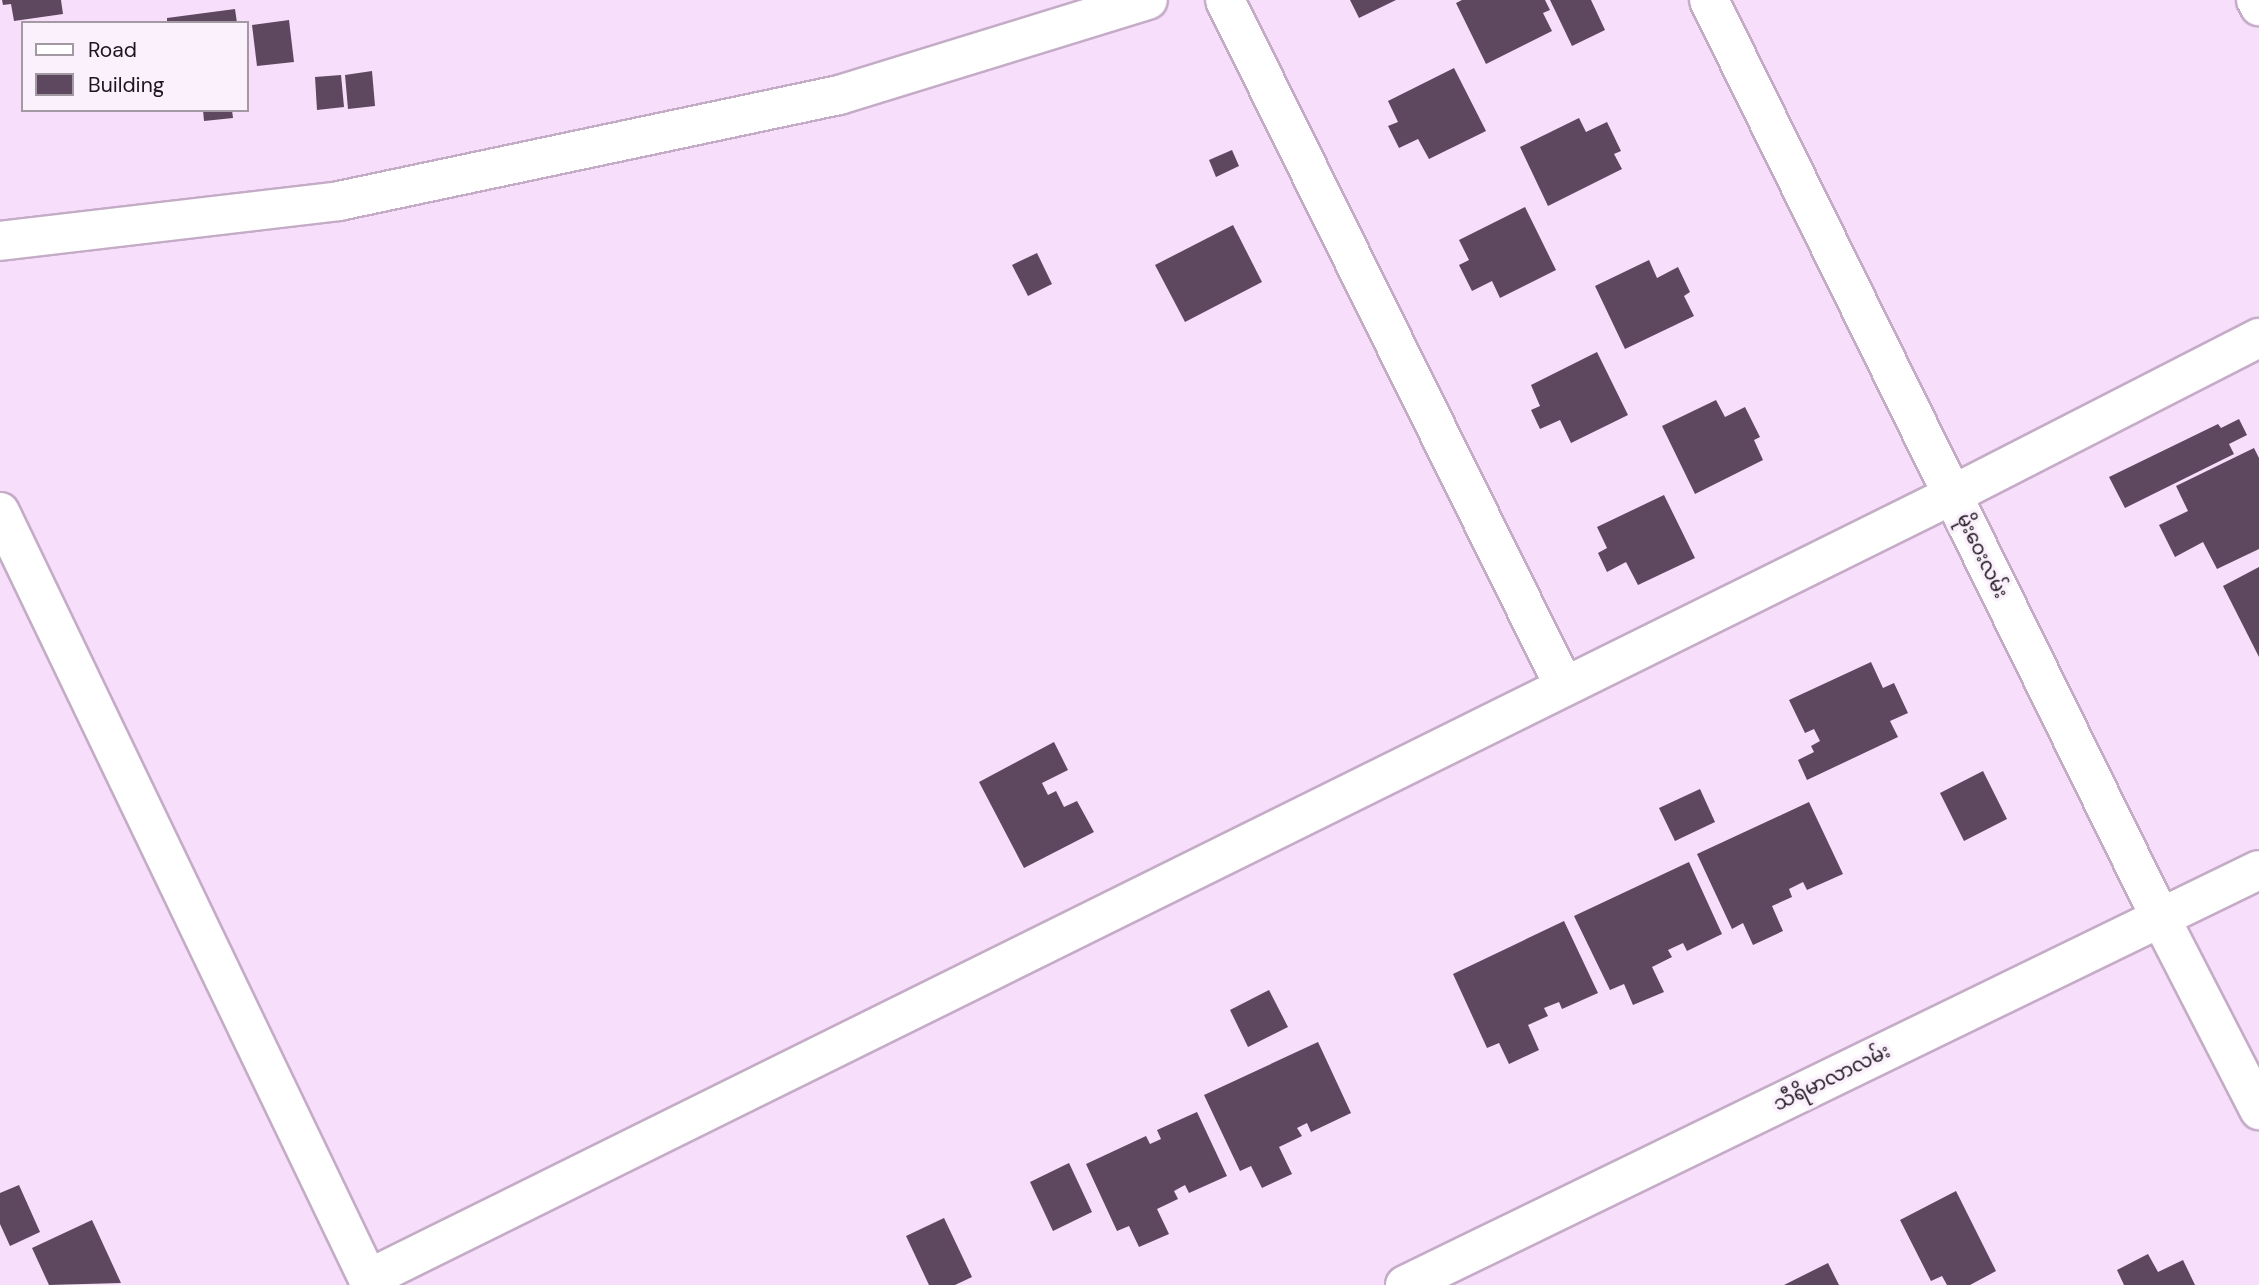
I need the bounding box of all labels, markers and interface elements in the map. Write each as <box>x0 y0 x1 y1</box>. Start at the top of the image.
legend <box>21 21 248 112</box>
text: Road <box>88 36 137 64</box>
text: Building <box>88 71 164 99</box>
street label: မိုးဝေးလမ်း <box>1952 510 2012 602</box>
street label: သီရိမာလာလမ်း <box>1770 1040 1894 1116</box>

